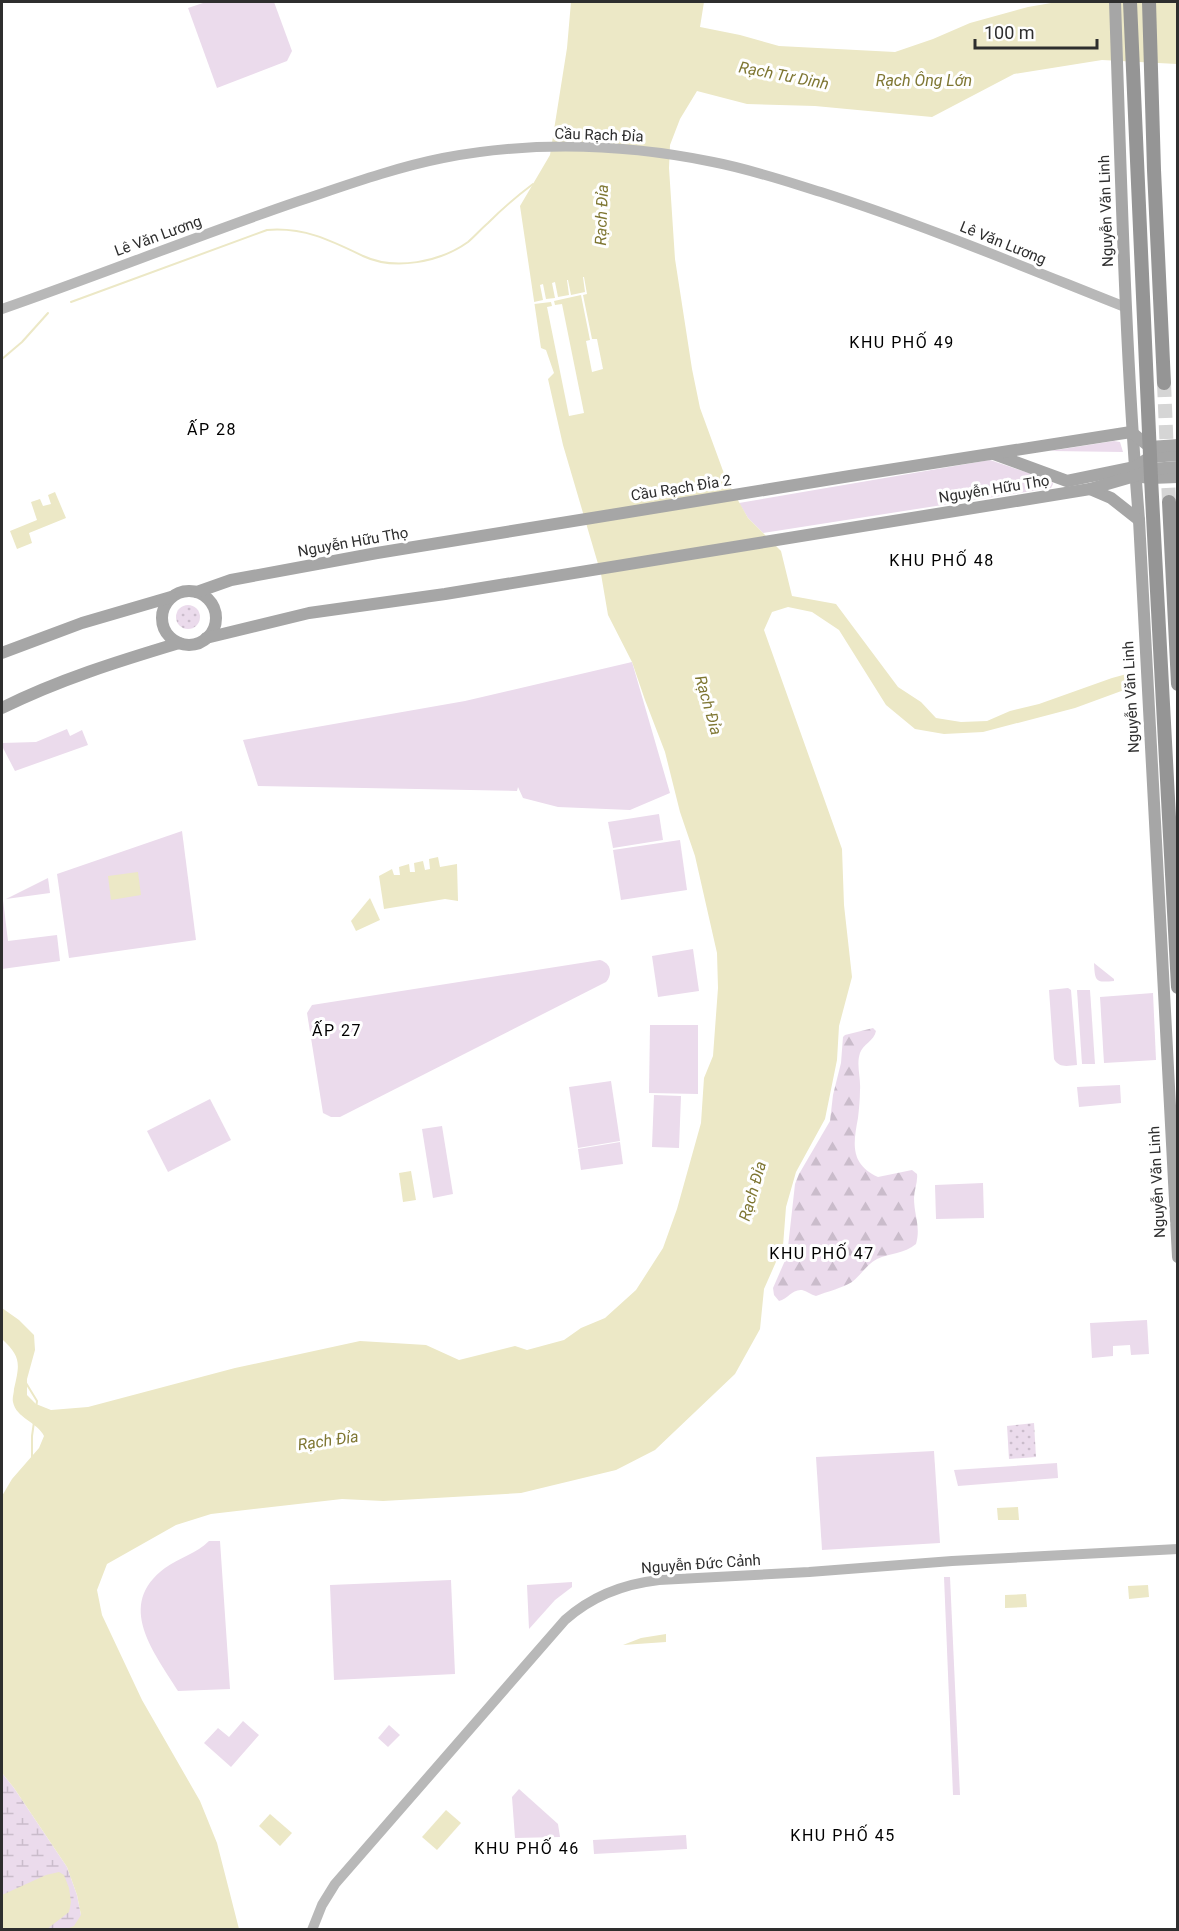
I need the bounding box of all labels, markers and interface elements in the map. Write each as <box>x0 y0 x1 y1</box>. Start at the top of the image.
scale bar <box>975 12 1096 50</box>
text: 100 m <box>984 22 1035 43</box>
water label: Rạch Tư Dinh <box>737 57 831 94</box>
water label: Rạch Ông Lớn <box>876 71 972 90</box>
street label: Cầu Rạch Đỉa <box>554 124 644 146</box>
street label: Nguyễn Văn Linh <box>1095 155 1117 267</box>
water label: Rạch Đỉa <box>591 184 612 246</box>
street label: Lê Văn Lương <box>112 212 204 260</box>
street label: Lê Văn Lương <box>957 218 1049 268</box>
district label: KHU PHỐ 49 <box>849 331 955 352</box>
district label: ẤP 28 <box>187 419 237 439</box>
street label: Cầu Rạch Đỉa 2 <box>630 471 732 505</box>
street label: Nguyễn Hữu Thọ <box>937 471 1051 507</box>
street label: Nguyễn Hữu Thọ <box>296 523 410 561</box>
district label: KHU PHỐ 48 <box>889 549 995 570</box>
street label: Nguyễn Văn Linh <box>1119 641 1143 753</box>
water label: Rạch Đỉa <box>691 673 726 737</box>
district label: ẤP 27 <box>312 1020 362 1040</box>
street label: Nguyễn Văn Linh <box>1145 1126 1169 1238</box>
water label: Rạch Đỉa <box>735 1159 770 1223</box>
district label: KHU PHỐ 47 <box>769 1242 875 1263</box>
water label: Rạch Đỉa <box>296 1427 360 1454</box>
street label: Nguyễn Đức Cảnh <box>641 1551 761 1577</box>
district label: KHU PHỐ 45 <box>790 1824 896 1845</box>
district label: KHU PHỐ 46 <box>474 1837 580 1858</box>

